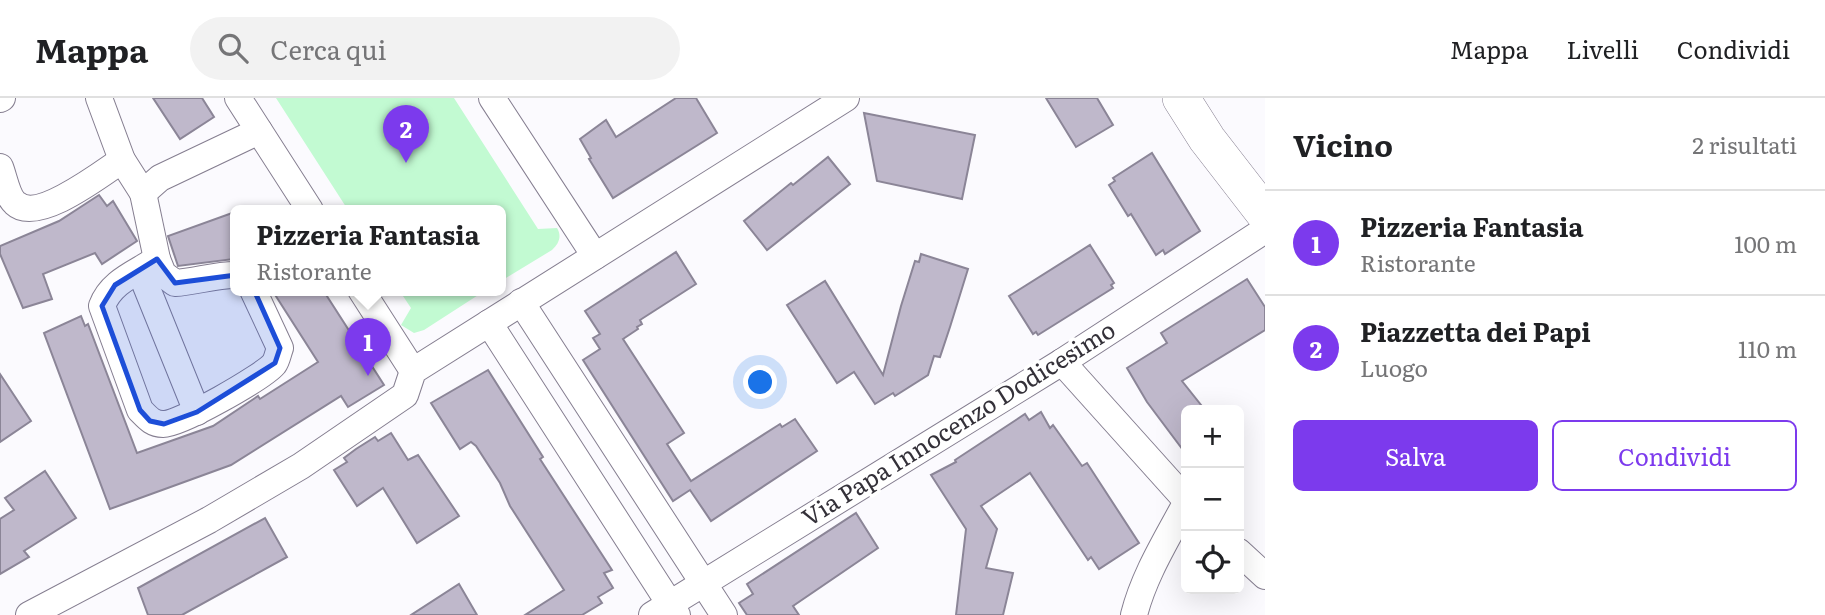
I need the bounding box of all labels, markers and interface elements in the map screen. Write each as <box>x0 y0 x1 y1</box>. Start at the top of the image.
search box <box>190 17 680 80</box>
text: Mappa <box>35 24 148 73</box>
icon: search <box>214 29 252 67</box>
text: Cerca qui <box>270 29 386 68</box>
text: Mappa <box>1450 31 1528 66</box>
text: Livelli <box>1566 31 1639 66</box>
text: Condividi <box>1677 31 1790 66</box>
pin: 2 <box>383 105 429 163</box>
text: Vicino <box>1293 122 1393 166</box>
text: 2 risultati <box>1692 127 1797 161</box>
popup <box>230 205 506 296</box>
text: Pizzeria Fantasia <box>1360 206 1584 245</box>
text: Pizzeria Fantasia <box>256 214 480 253</box>
text: 1 <box>1311 226 1321 260</box>
text: 100 m <box>1734 226 1797 260</box>
text: Ristorante <box>1360 245 1476 279</box>
text: Ristorante <box>256 253 372 287</box>
street label: Via Papa Innocenzo Dodicesimo <box>794 311 1121 533</box>
text: Piazzetta dei Papi <box>1360 311 1591 350</box>
pin: 1 <box>345 318 391 376</box>
text: 2 <box>1310 331 1322 365</box>
text: 110 m <box>1738 331 1797 365</box>
text: Luogo <box>1360 350 1428 384</box>
your location <box>743 365 777 399</box>
map controls <box>1181 405 1244 594</box>
button: + <box>1181 405 1244 468</box>
button: Salva <box>1293 420 1538 491</box>
button: Condividi <box>1552 420 1797 491</box>
button: − <box>1181 468 1244 531</box>
button: locate <box>1181 531 1244 594</box>

